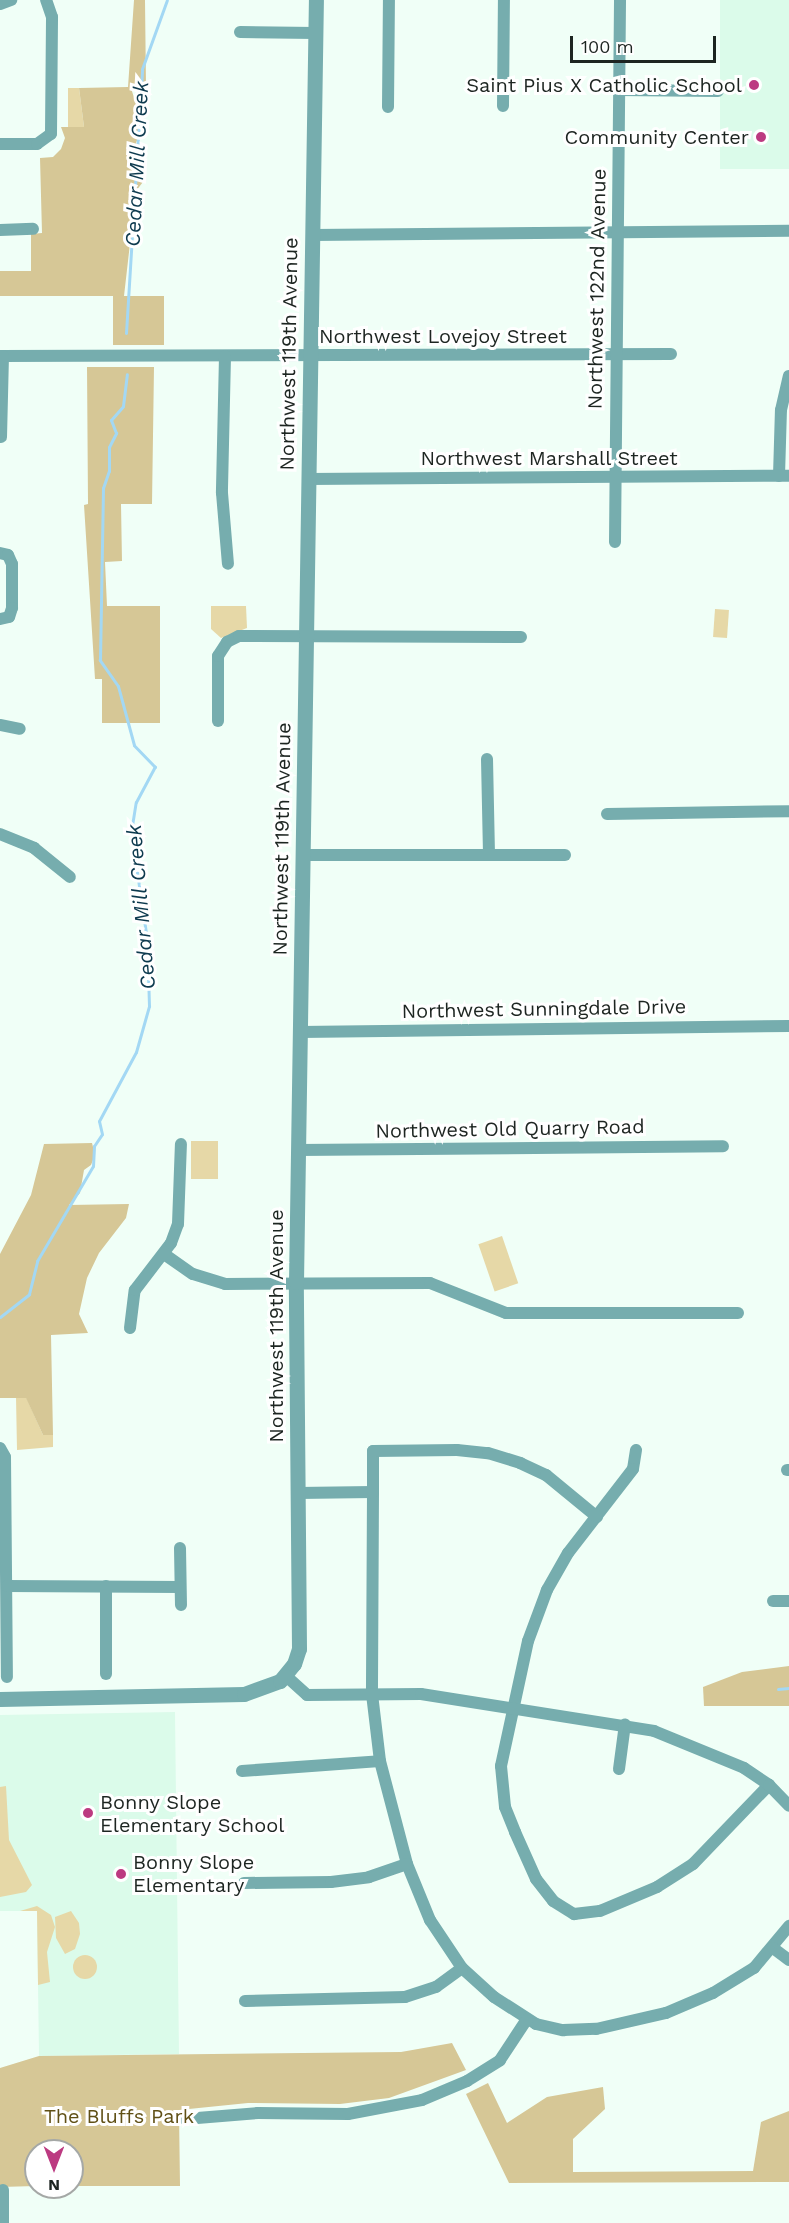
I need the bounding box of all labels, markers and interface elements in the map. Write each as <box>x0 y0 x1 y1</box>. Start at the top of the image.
scale bar <box>573 24 718 62</box>
text: 100 m <box>581 36 634 57</box>
place label: Saint Pius X Catholic School <box>466 73 742 97</box>
marker: Saint Pius X Catholic School <box>747 78 761 92</box>
water label: Cedar Mill Creek <box>120 80 154 248</box>
place label: Community Center <box>564 125 749 149</box>
marker: Community Center <box>754 130 768 144</box>
street label: Northwest 122nd Avenue <box>583 168 611 410</box>
street label: Northwest 119th Avenue <box>275 236 303 472</box>
street label: Northwest Lovejoy Street <box>319 324 567 348</box>
street label: Northwest Marshall Street <box>420 446 678 470</box>
street label: Northwest 119th Avenue <box>268 721 296 957</box>
water label: Cedar Mill Creek <box>121 823 161 991</box>
street label: Northwest Sunningdale Drive <box>402 995 686 1023</box>
street label: Northwest Old Quarry Road <box>375 1115 645 1143</box>
street label: Northwest 119th Avenue <box>264 1209 288 1443</box>
place label: Bonny Slope Elementary School <box>100 1790 285 1837</box>
marker: Bonny Slope Elementary School <box>81 1806 95 1820</box>
place label: Bonny Slope Elementary <box>133 1850 255 1897</box>
marker: Bonny Slope Elementary <box>114 1867 128 1881</box>
park label: The Bluffs Park <box>44 2104 194 2128</box>
north arrow <box>24 2139 84 2199</box>
text: N <box>48 2176 60 2195</box>

